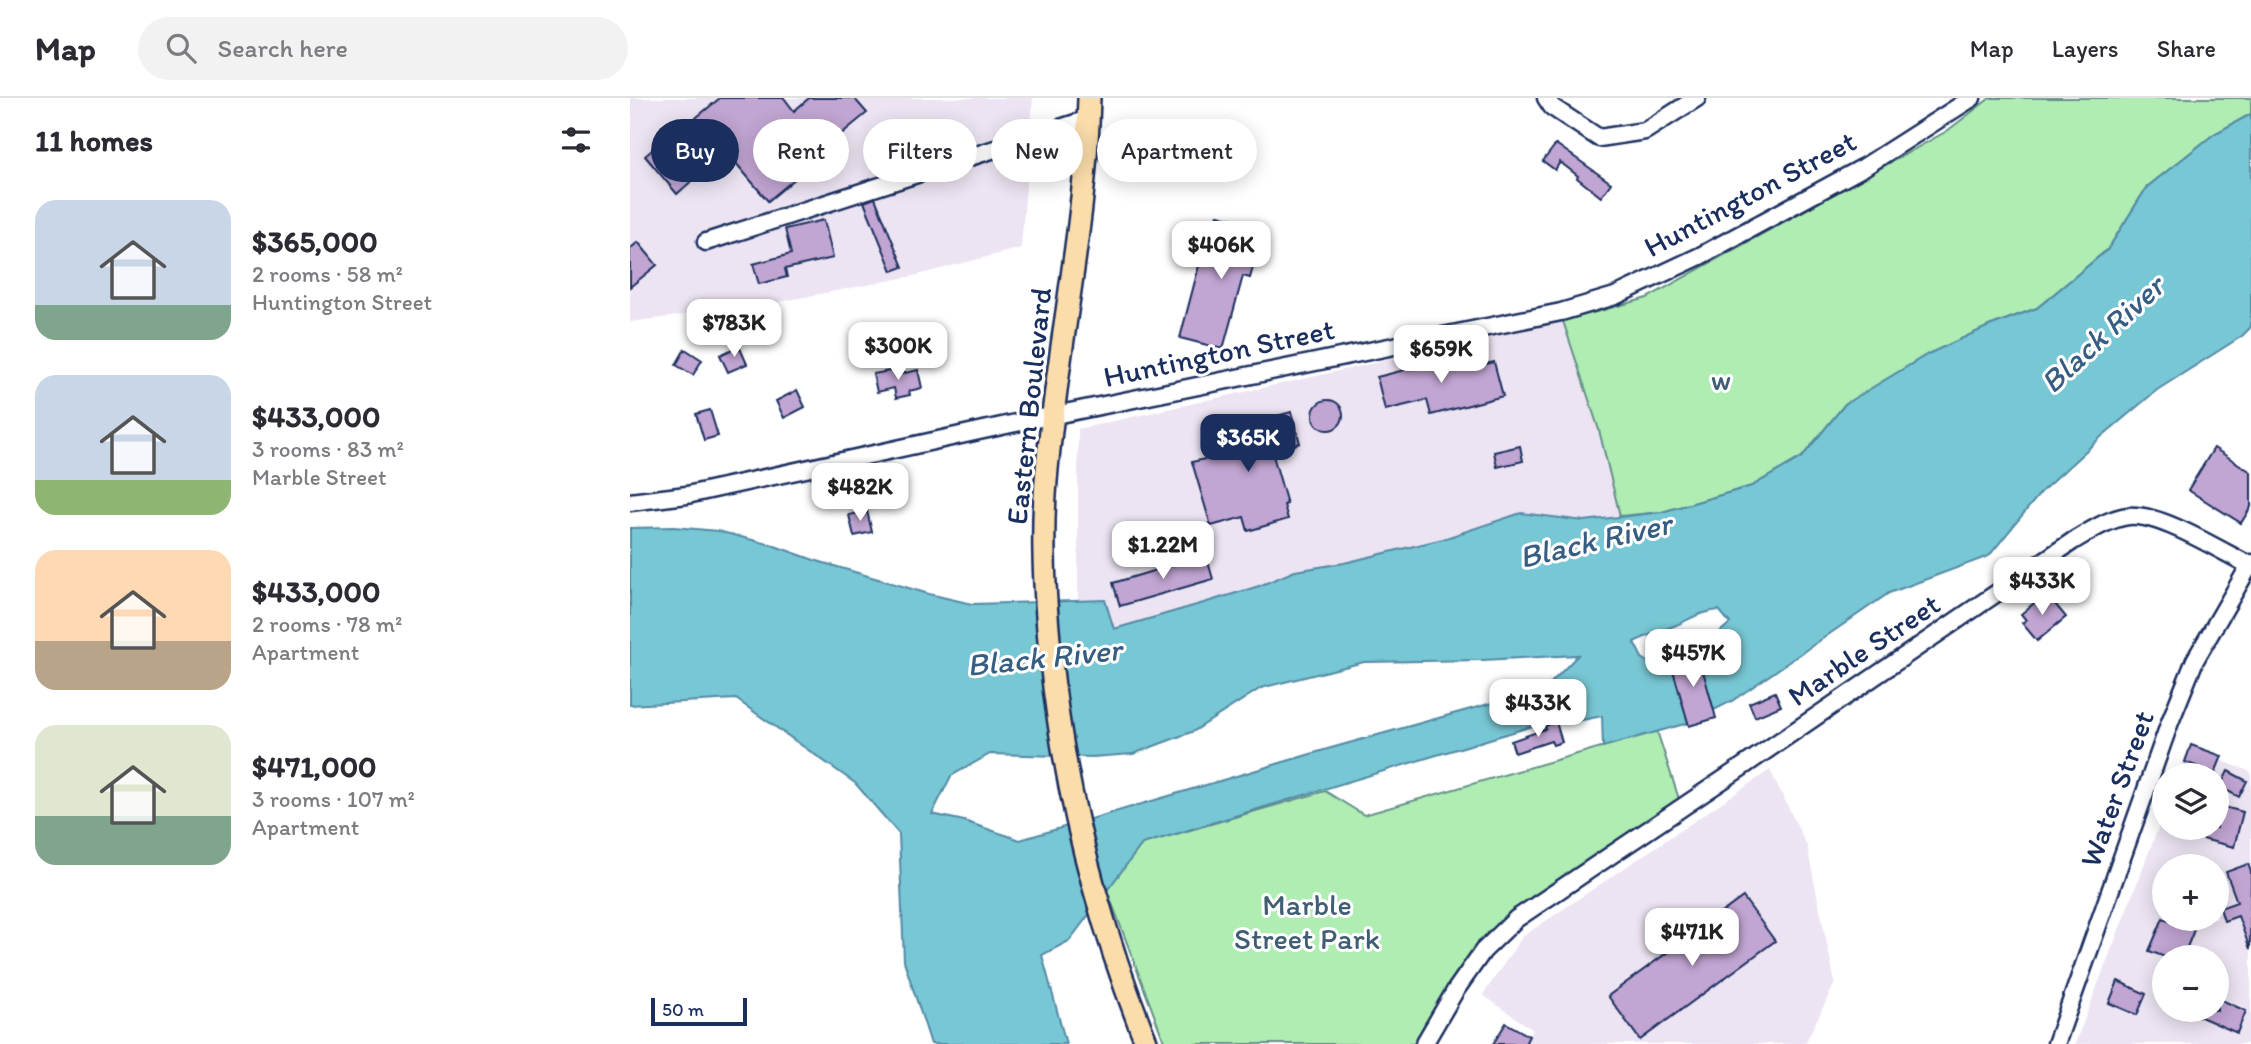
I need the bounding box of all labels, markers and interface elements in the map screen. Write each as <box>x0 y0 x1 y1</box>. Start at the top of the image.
search box <box>138 17 628 80</box>
text: Map <box>35 29 96 68</box>
icon: search <box>162 29 200 67</box>
text: Search here <box>218 32 348 64</box>
text: Map <box>1970 34 2014 63</box>
text: Layers <box>2052 34 2119 63</box>
text: Share <box>2157 34 2216 63</box>
chip: Buy <box>651 119 739 182</box>
chip: Rent <box>753 119 849 182</box>
chip: Filters <box>863 119 977 182</box>
chip: New <box>991 119 1083 182</box>
chip: Apartment <box>1097 119 1257 182</box>
icon: filters <box>557 121 595 159</box>
text: 11 homes <box>35 122 153 159</box>
street label: Huntington Street <box>1637 122 1862 265</box>
pin: $406K <box>1172 222 1270 281</box>
text: $365,000 <box>252 223 378 260</box>
icon: home <box>91 228 175 312</box>
text: $406K <box>1188 230 1254 258</box>
text: 2 rooms · 58 m² <box>252 260 403 288</box>
water label: Black River <box>2032 265 2174 401</box>
street label: Eastern Boulevard <box>998 286 1059 526</box>
text: Huntington Street <box>252 288 432 316</box>
pin: $783K <box>685 300 783 359</box>
text: $783K <box>703 308 765 336</box>
street label: Huntington Street <box>1100 310 1338 395</box>
pin: $300K <box>849 322 947 382</box>
pin: $659K <box>1392 326 1490 385</box>
text: $300K <box>864 331 932 359</box>
text: $659K <box>1410 334 1472 362</box>
park label: w <box>1711 361 1731 398</box>
text: $433,000 <box>252 398 381 435</box>
icon: home <box>91 403 175 487</box>
pin: $365K <box>1199 414 1297 474</box>
text: $365K <box>1216 423 1280 451</box>
text: 3 rooms · 83 m² <box>252 435 404 463</box>
text: Marble Street <box>252 463 387 491</box>
pin: $482K <box>811 464 909 523</box>
text: $482K <box>828 472 892 500</box>
water label: Black River <box>1515 503 1678 576</box>
pin: $1.22M <box>1106 522 1220 581</box>
text: $1.22M <box>1128 530 1198 558</box>
pin: $433K <box>1993 558 2091 617</box>
text: $433K <box>2009 566 2075 594</box>
text: $433,000 <box>252 573 381 610</box>
icon: home <box>91 578 175 662</box>
street label: Marble Street <box>1781 585 1947 714</box>
text: 2 rooms · 78 m² <box>252 610 402 638</box>
water label: Black River <box>965 630 1126 684</box>
pin: $457K <box>1644 630 1742 689</box>
text: Apartment <box>252 638 359 666</box>
text: $457K <box>1661 638 1725 666</box>
pin: $433K <box>1489 680 1587 739</box>
text: $433K <box>1505 688 1571 716</box>
street label: Water Street <box>2071 706 2162 872</box>
text: $471,000 <box>252 748 377 785</box>
icon: home <box>91 753 175 837</box>
map controls <box>2152 763 2229 1022</box>
button: layers <box>2152 763 2229 840</box>
text: 3 rooms · 107 m² <box>252 785 415 813</box>
text: Apartment <box>252 813 359 841</box>
button: + <box>2152 854 2229 931</box>
park label: Marble Street Park <box>1234 886 1380 957</box>
pin: $471K <box>1643 908 1741 968</box>
text: $471K <box>1661 917 1723 945</box>
button: − <box>2152 945 2229 1022</box>
scale bar <box>651 995 747 1027</box>
text: 50 m <box>662 998 704 1021</box>

